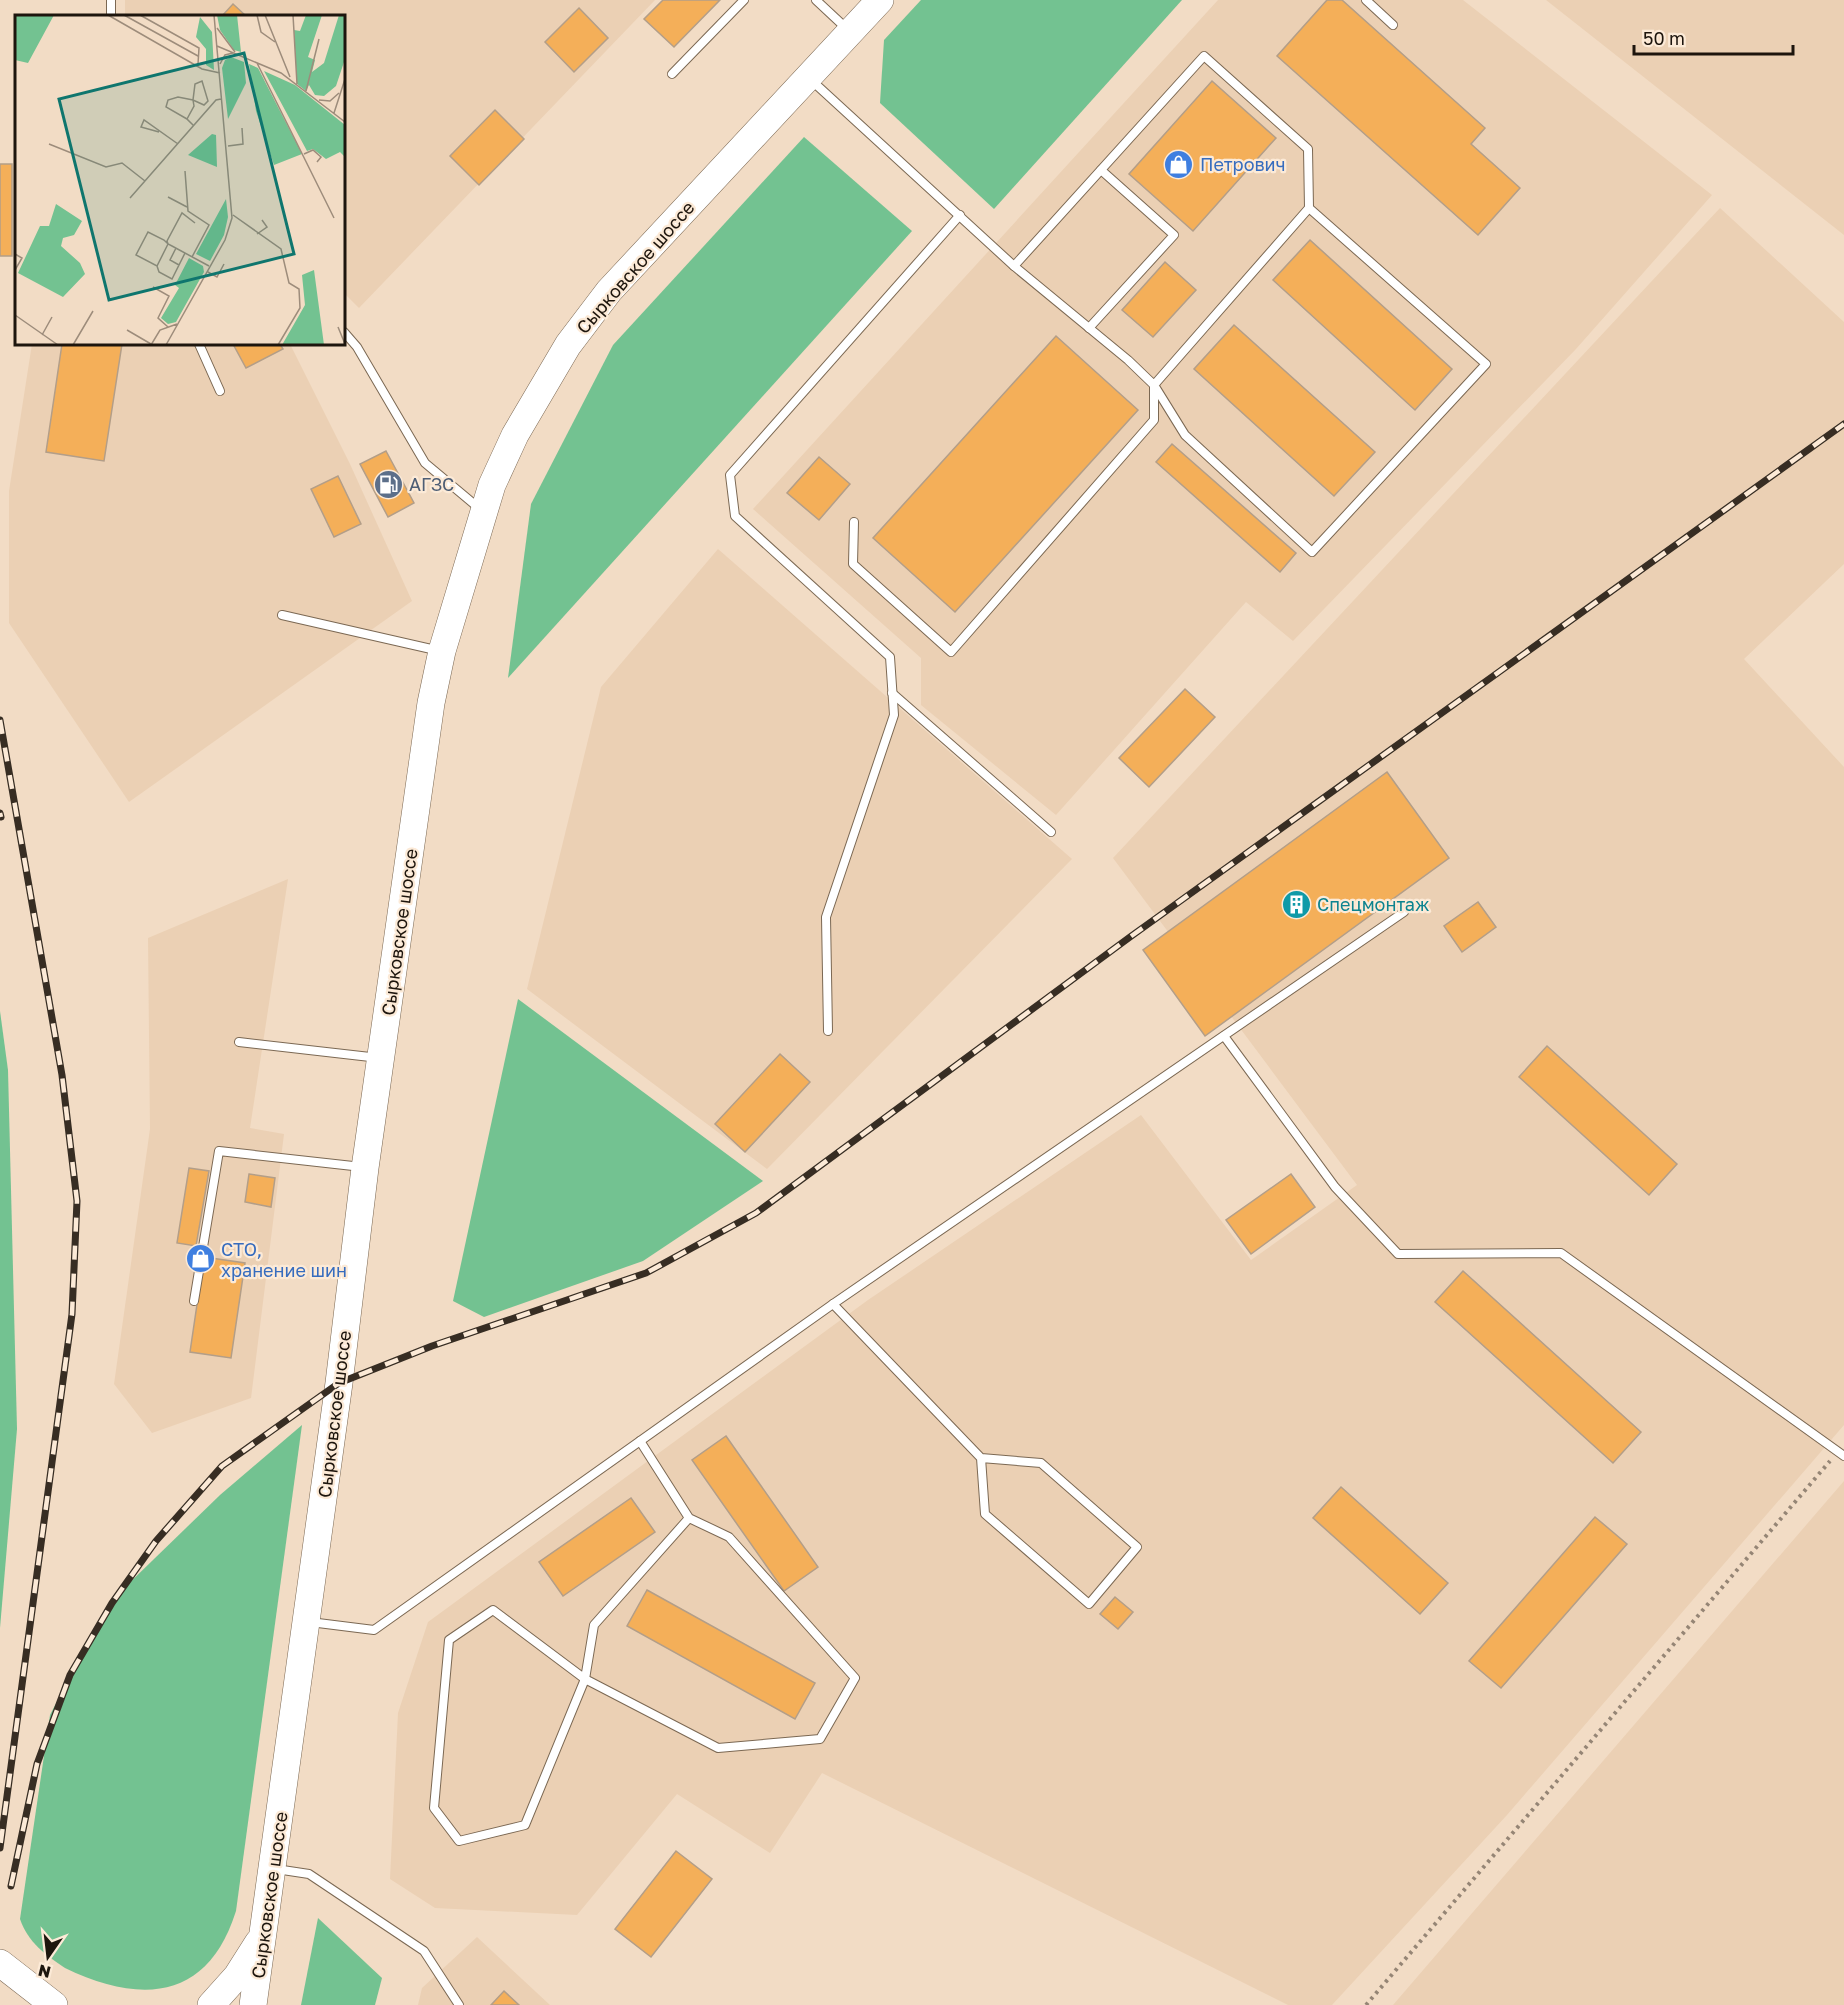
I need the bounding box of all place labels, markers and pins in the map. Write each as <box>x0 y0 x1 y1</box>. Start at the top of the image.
shop icon: Петрович <box>1163 148 1195 180</box>
place label: Петрович <box>1200 153 1286 175</box>
fuel station icon: АГЗС <box>372 468 404 500</box>
place label: АГЗС <box>409 473 454 495</box>
building icon: Спецмонтаж <box>1280 888 1312 920</box>
place label: Спецмонтаж <box>1317 893 1429 915</box>
place label: СТО, хранение шин <box>221 1238 347 1281</box>
shop icon: СТО, хранение шин <box>184 1243 216 1275</box>

